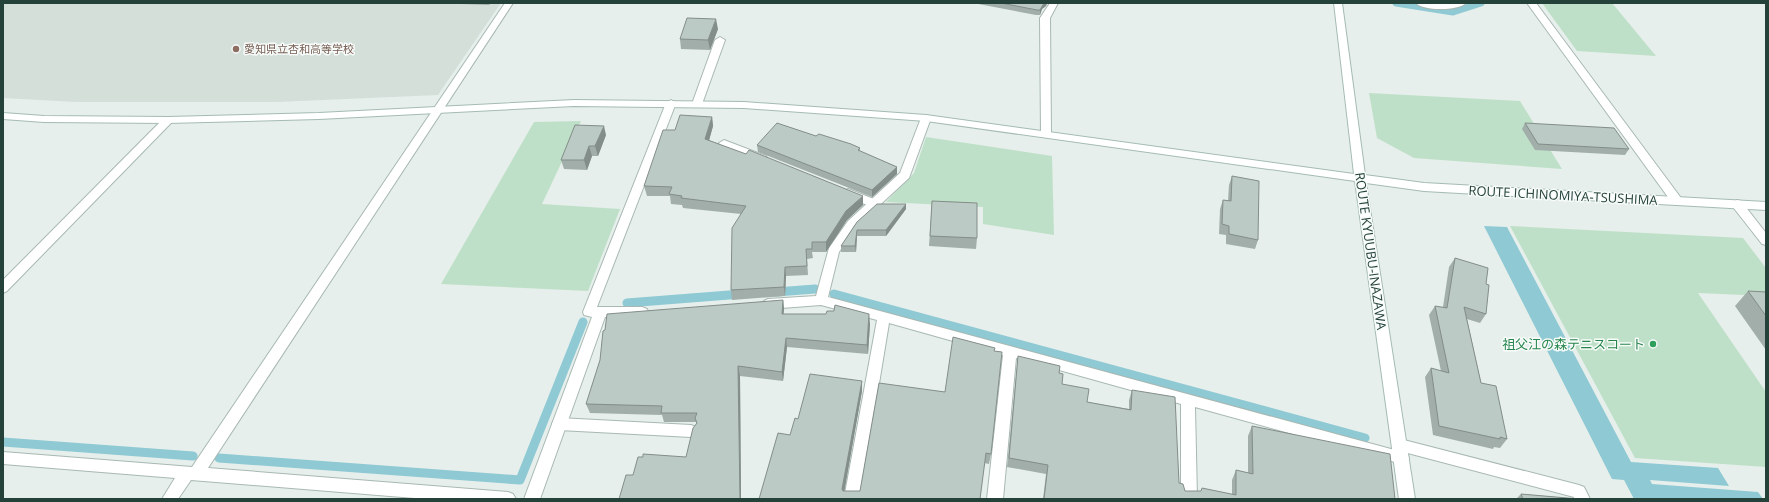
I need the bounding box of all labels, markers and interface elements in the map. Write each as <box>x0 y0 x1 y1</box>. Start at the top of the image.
place label: 愛知県立杏和高等学校 <box>244 41 354 56</box>
marker: 愛知県立杏和高等学校 <box>231 44 241 54</box>
street label: ROUTE KYUUBU-INAZAWA <box>1351 171 1391 332</box>
street label: ROUTE ICHINOMIYA-TSUSHIMA <box>1468 181 1659 209</box>
place label: 祖父江の森テニスコート <box>1502 335 1645 353</box>
marker: 祖父江の森テニスコート <box>1648 339 1658 349</box>

